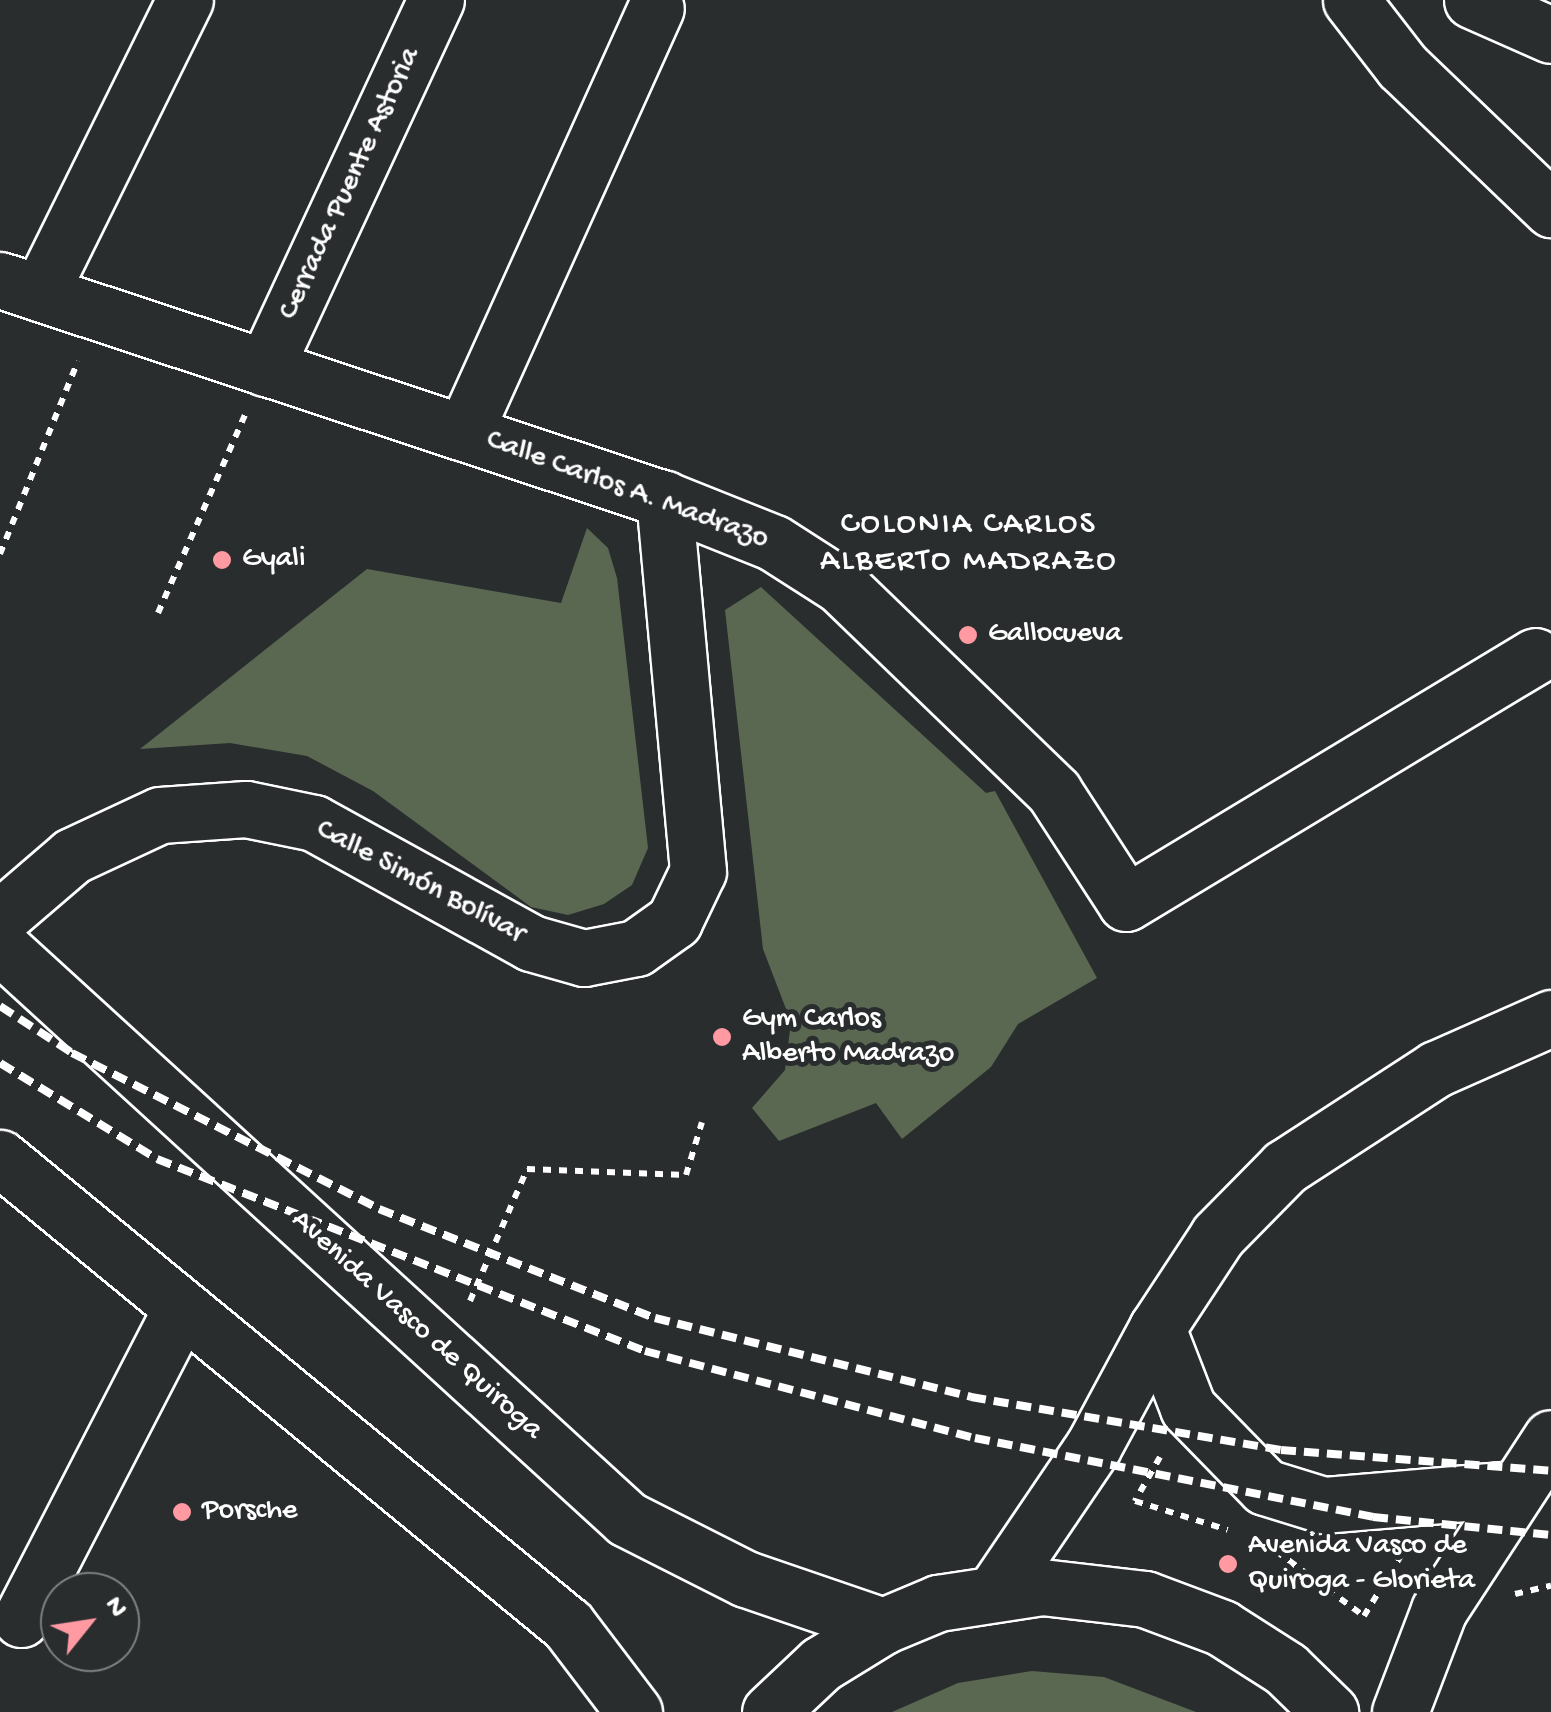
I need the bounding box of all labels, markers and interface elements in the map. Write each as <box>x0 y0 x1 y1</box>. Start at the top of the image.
street label: Cerrada Puente Astoria <box>272 42 430 326</box>
street label: Calle Carlos A. Madrazo <box>481 423 773 559</box>
district label: COLONIA CARLOS ALBERTO MADRAZO <box>820 507 1118 582</box>
place label: Gyali <box>242 542 305 578</box>
marker: Gyali <box>211 549 233 571</box>
place label: Gallocueva <box>988 617 1122 653</box>
marker: Gallocueva <box>957 624 979 646</box>
street label: Calle Simón Bolívar <box>309 813 531 953</box>
place label: Gym Carlos Alberto Madrazo <box>742 1002 954 1072</box>
marker: Gym Carlos Alberto Madrazo <box>711 1026 733 1048</box>
street label: Avenida Vasco de Quiroga <box>283 1203 549 1449</box>
place label: Porsche <box>202 1494 298 1530</box>
marker: Porsche <box>171 1501 193 1523</box>
place label: Avenida Vasco de Quiroga - Glorieta <box>1248 1529 1475 1600</box>
marker: Avenida Vasco de Quiroga - Glorieta <box>1217 1553 1239 1575</box>
north arrow <box>40 1572 140 1672</box>
text: N <box>96 1592 134 1624</box>

